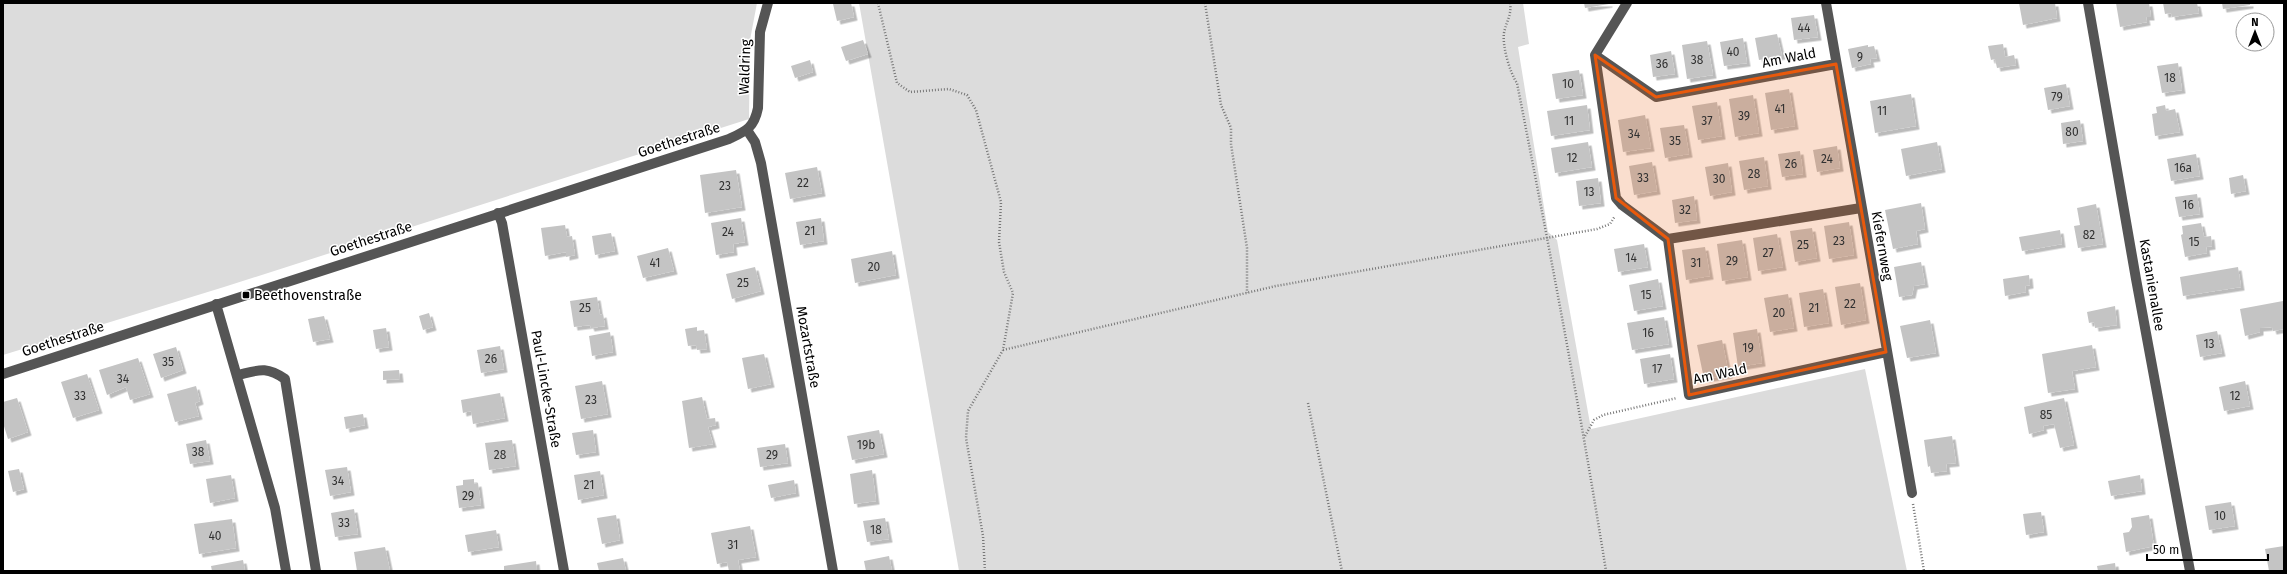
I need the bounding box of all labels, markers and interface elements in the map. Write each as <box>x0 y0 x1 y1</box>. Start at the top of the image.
north arrow <box>2235 12 2275 52</box>
text: N <box>2251 16 2259 29</box>
house number: 44 <box>1798 21 1811 35</box>
street label: Waldring <box>736 38 754 95</box>
street label: Am Wald <box>1760 44 1818 72</box>
house number: 40 <box>1726 45 1740 59</box>
house number: 9 <box>1857 50 1863 64</box>
house number: 38 <box>1691 53 1704 67</box>
house number: 36 <box>1656 57 1668 71</box>
house number: 18 <box>2164 71 2176 85</box>
house number: 10 <box>1562 77 1574 91</box>
house number: 79 <box>2051 90 2063 104</box>
house number: 41 <box>1775 102 1785 116</box>
house number: 11 <box>1877 104 1887 118</box>
house number: 39 <box>1738 109 1750 123</box>
house number: 11 <box>1564 114 1574 128</box>
house number: 37 <box>1701 114 1713 128</box>
street label: Goethestraße <box>636 119 722 161</box>
house number: 80 <box>2065 125 2079 139</box>
house number: 34 <box>1628 127 1641 141</box>
house number: 35 <box>1669 134 1681 148</box>
house number: 12 <box>1566 151 1578 165</box>
house number: 24 <box>1821 152 1834 166</box>
house number: 26 <box>1785 157 1797 171</box>
house number: 16a <box>2174 161 2192 175</box>
house number: 28 <box>1748 167 1761 181</box>
house number: 33 <box>1637 171 1649 185</box>
house number: 30 <box>1713 172 1726 186</box>
house number: 22 <box>797 176 809 190</box>
house number: 23 <box>719 179 731 193</box>
house number: 13 <box>1583 185 1595 199</box>
house number: 16 <box>2182 198 2194 212</box>
house number: 32 <box>1679 203 1691 217</box>
street label: Kiefernweg <box>1868 210 1897 283</box>
street label: Goethestraße <box>328 218 414 260</box>
house number: 21 <box>805 224 815 238</box>
house number: 24 <box>722 225 735 239</box>
house number: 82 <box>2083 228 2095 242</box>
house number: 23 <box>1833 234 1845 248</box>
house number: 15 <box>2188 235 2200 249</box>
street label: Kastanienallee <box>2136 237 2168 333</box>
house number: 25 <box>1797 238 1809 252</box>
house number: 27 <box>1762 246 1774 260</box>
house number: 14 <box>1625 251 1637 265</box>
house number: 29 <box>1726 254 1738 268</box>
house number: 41 <box>650 256 660 270</box>
house number: 31 <box>1691 256 1701 270</box>
house number: 20 <box>868 260 881 274</box>
house number: 25 <box>737 276 749 290</box>
place label: Beethovenstraße <box>254 287 362 304</box>
house number: 15 <box>1640 288 1652 302</box>
marker: Beethovenstraße <box>241 290 251 300</box>
house number: 22 <box>1844 297 1856 311</box>
house number: 25 <box>579 301 591 315</box>
house number: 21 <box>1809 301 1819 315</box>
street label: Mozartstraße <box>792 305 824 389</box>
house number: 20 <box>1773 306 1786 320</box>
street label: Goethestraße <box>20 318 106 360</box>
house number: 16 <box>1642 326 1654 340</box>
street label: Paul-Lincke-Straße <box>527 329 565 449</box>
house number: 13 <box>2203 337 2215 351</box>
house number: 19 <box>1742 341 1754 355</box>
house number: 26 <box>485 352 497 366</box>
house number: 35 <box>162 355 174 369</box>
street label: Am Wald <box>1691 360 1749 388</box>
house number: 17 <box>1652 362 1662 376</box>
house number: 34 <box>117 372 130 386</box>
house number: 33 <box>74 389 86 403</box>
house number: 12 <box>2229 389 2241 403</box>
house number: 23 <box>585 393 597 407</box>
house number: 85 <box>2040 408 2052 422</box>
house number: 19b <box>857 438 875 452</box>
house number: 38 <box>192 445 205 459</box>
house number: 28 <box>494 448 507 462</box>
house number: 29 <box>766 448 778 462</box>
house number: 34 <box>332 474 345 488</box>
house number: 21 <box>584 478 594 492</box>
house number: 29 <box>462 489 474 503</box>
house number: 10 <box>2214 509 2226 523</box>
house number: 33 <box>338 516 350 530</box>
house number: 18 <box>870 523 882 537</box>
house number: 40 <box>208 529 222 543</box>
scale bar <box>2147 536 2268 562</box>
house number: 31 <box>728 538 738 552</box>
text: 50 m <box>2153 543 2179 557</box>

